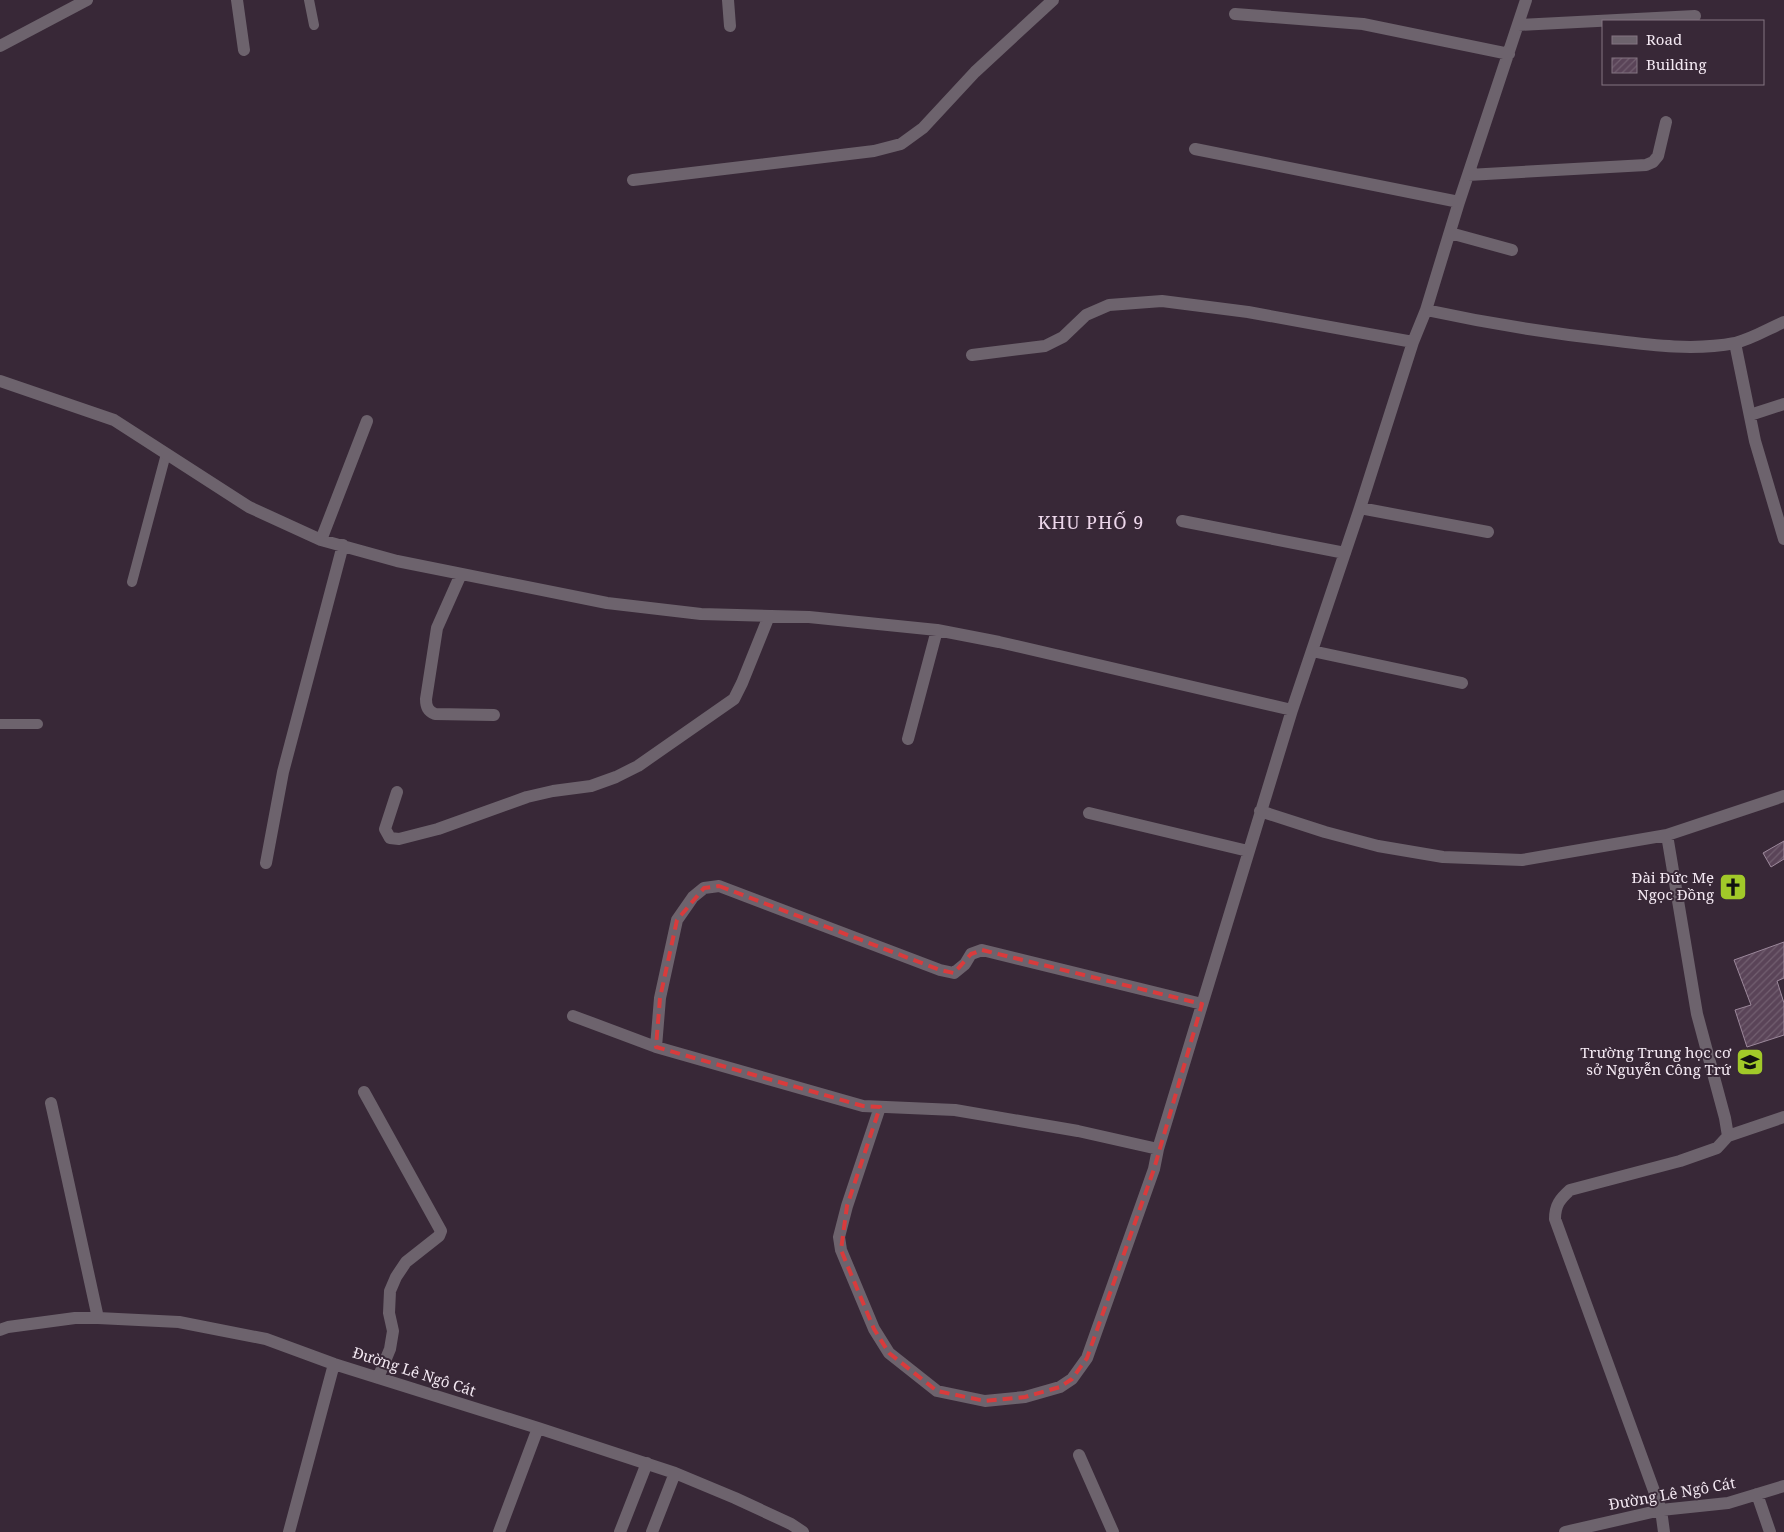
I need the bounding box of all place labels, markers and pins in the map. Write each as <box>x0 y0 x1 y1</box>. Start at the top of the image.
place label: Đài Đức Mẹ Ngọc Đồng <box>1632 867 1714 904</box>
church icon: Đài Đức Mẹ Ngọc Đồng <box>1718 872 1748 902</box>
place label: Trường Trung học cơ sở Nguyễn Công Trứ <box>1580 1042 1732 1079</box>
school or university icon: Trường Trung học cơ sở Nguyễn Công Trứ <box>1735 1047 1765 1077</box>

